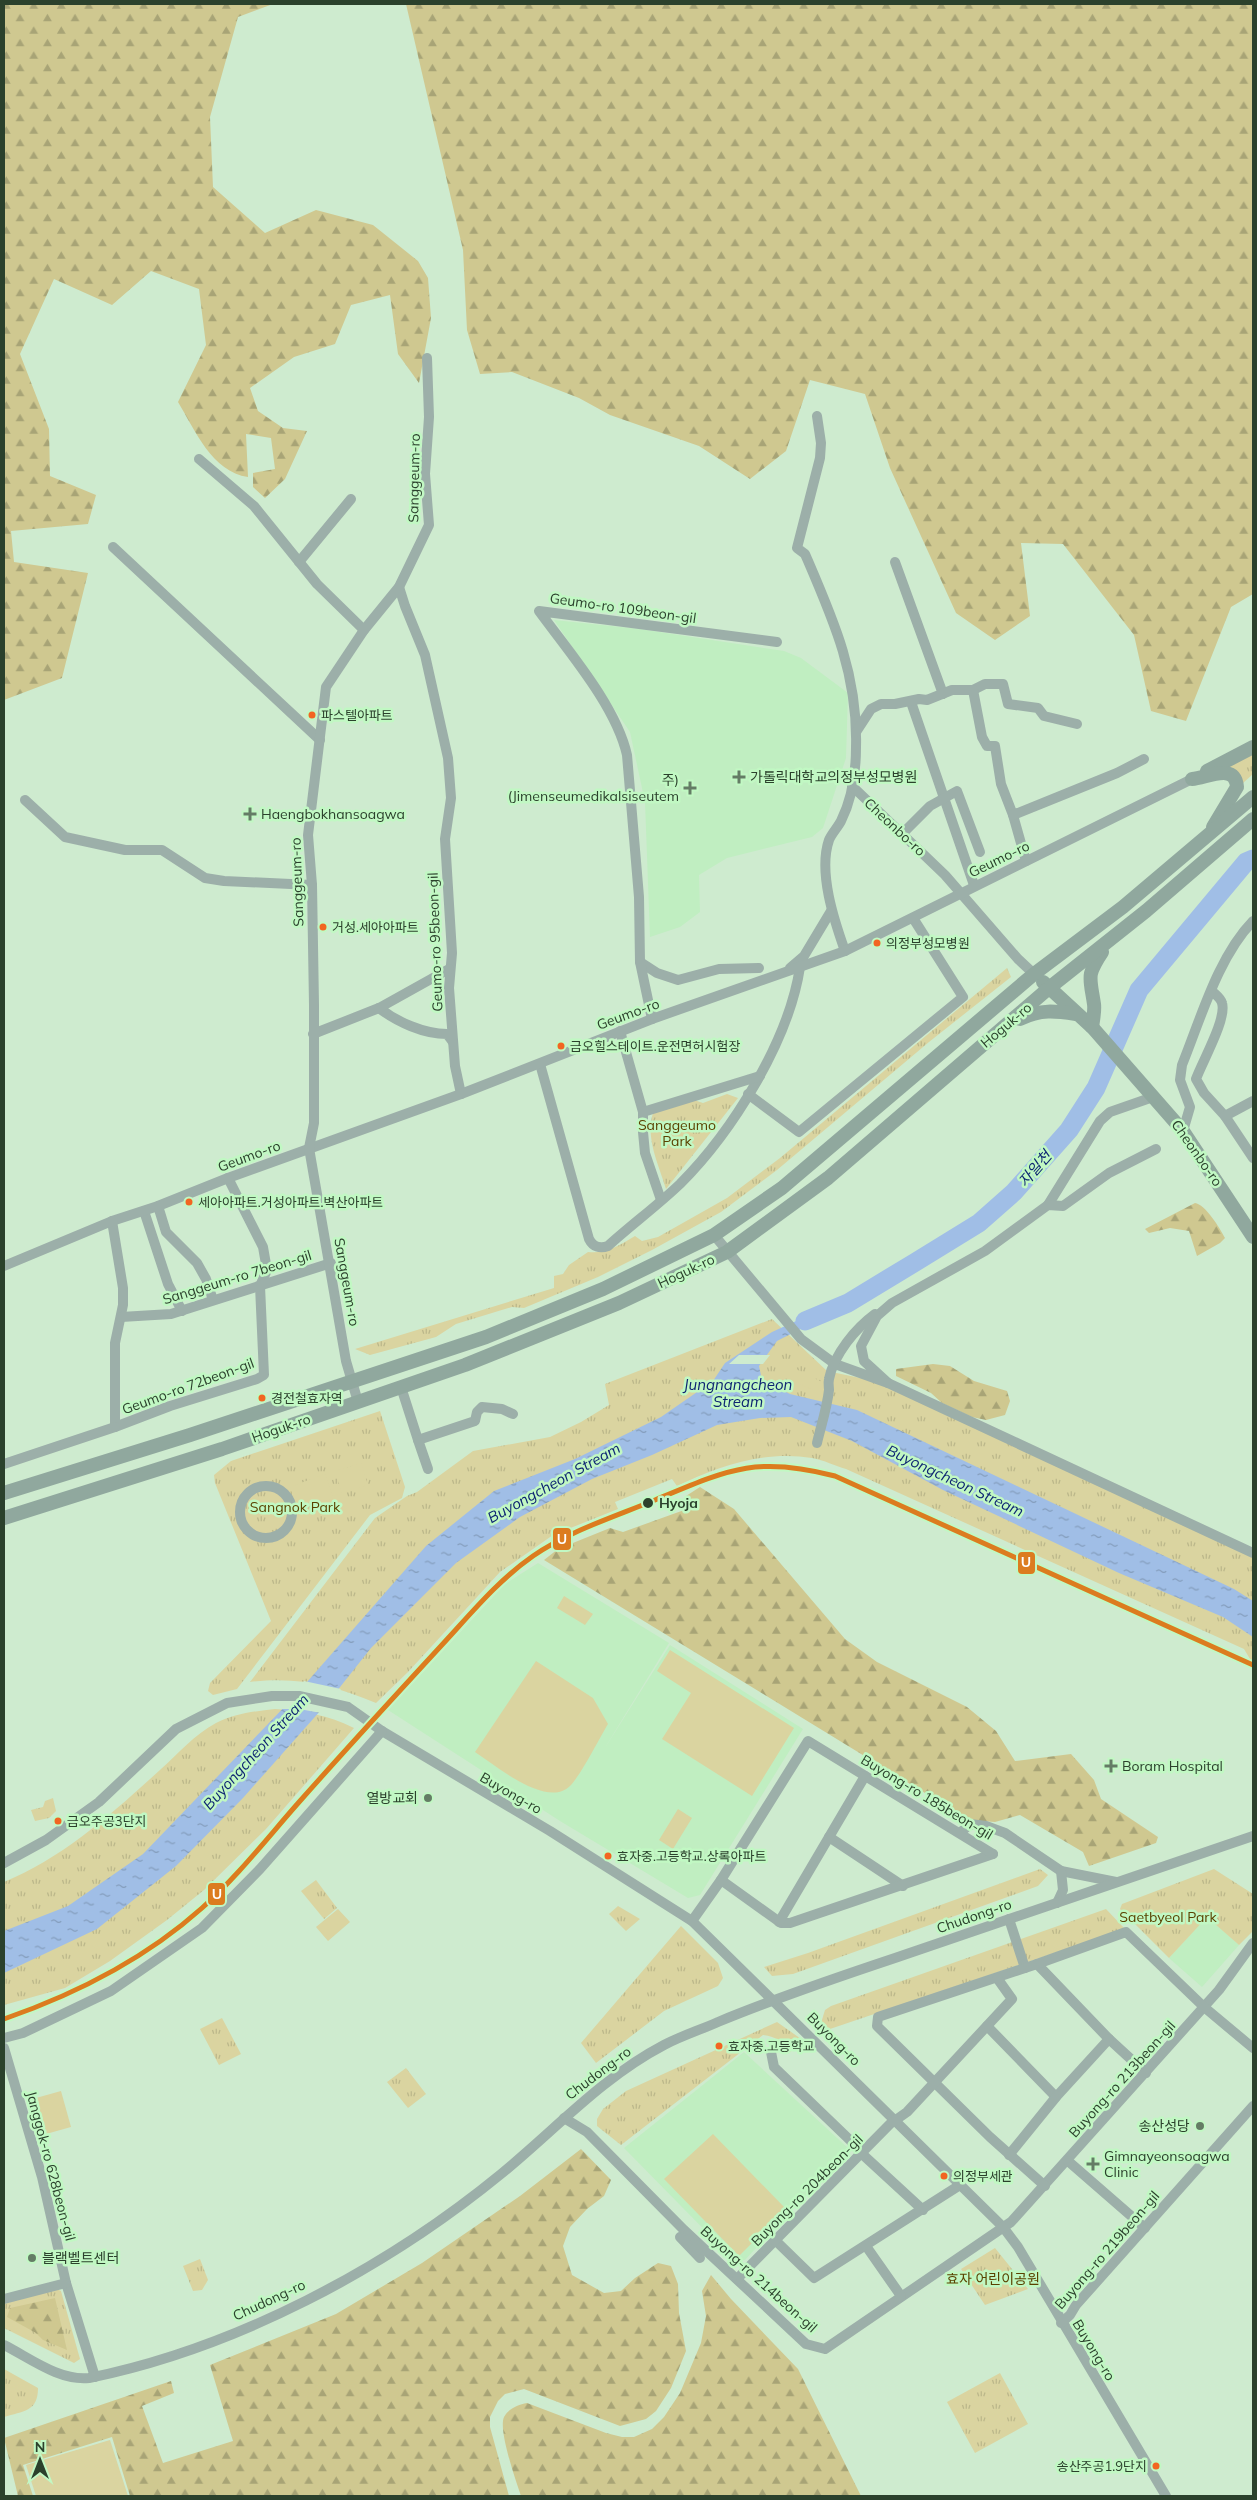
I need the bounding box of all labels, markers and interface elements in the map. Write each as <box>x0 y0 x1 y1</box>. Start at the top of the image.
street label: Sanggeum-ro <box>404 433 424 523</box>
street label: Geumo-ro 109beon-gil <box>549 589 697 627</box>
place label: 파스텔아파트 <box>321 707 393 723</box>
marker: 파스텔아파트 <box>307 710 317 720</box>
place label: 가톨릭대학교의정부성모병원 <box>750 768 917 786</box>
marker: 가톨릭대학교의정부성모병원 <box>732 770 746 784</box>
place label: 주) (Jimenseumedikalsiseutem <box>508 771 679 805</box>
marker: 주) (Jimenseumedikalsiseutem <box>683 781 697 795</box>
street label: Cheonbo-ro <box>861 794 929 860</box>
place label: Haengbokhansoagwa <box>261 805 405 823</box>
marker: Haengbokhansoagwa <box>243 807 257 821</box>
street label: Sanggeum-ro <box>286 837 308 927</box>
street label: Geumo-ro <box>966 837 1032 881</box>
street label: Geumo-ro 95beon-gil <box>424 872 446 1012</box>
place label: 거성.세아아파트 <box>332 919 419 935</box>
marker: 거성.세아아파트 <box>318 922 328 932</box>
place label: 의정부성모병원 <box>886 935 970 951</box>
marker: 의정부성모병원 <box>872 938 882 948</box>
street label: Geumo-ro <box>594 994 662 1034</box>
street label: Hoguk-ro <box>977 998 1035 1052</box>
place label: 금오힐스테이트.운전면허시험장 <box>570 1038 740 1054</box>
marker: 금오힐스테이트.운전면허시험장 <box>556 1041 566 1051</box>
park label: Sanggeumo Park <box>638 1116 716 1150</box>
street label: Cheonbo-ro <box>1167 1116 1227 1190</box>
street label: Geumo-ro <box>215 1136 283 1176</box>
water label: 자일천 <box>1014 1145 1057 1191</box>
place label: 세아아파트.거성아파트.벽산아파트 <box>198 1194 383 1210</box>
marker: 세아아파트.거성아파트.벽산아파트 <box>184 1197 194 1207</box>
street label: Sanggeum-ro <box>330 1237 364 1327</box>
street label: Sanggeum-ro 7beon-gil <box>160 1246 314 1308</box>
street label: Hoguk-ro <box>655 1250 717 1292</box>
street label: Geumo-ro 72beon-gil <box>119 1354 257 1418</box>
water label: Jungnangcheon Stream <box>682 1375 793 1411</box>
place label: 경전철효자역 <box>271 1390 343 1406</box>
marker: 경전철효자역 <box>257 1393 267 1403</box>
street label: Hoguk-ro <box>249 1410 313 1446</box>
water label: Buyongcheon Stream <box>484 1438 624 1527</box>
water label: Buyongcheon Stream <box>884 1440 1027 1521</box>
place label: Hyoja <box>659 1494 698 1512</box>
marker: Hyoja <box>641 1496 655 1510</box>
park label: Sangnok Park <box>250 1498 341 1516</box>
line badge: U <box>552 1527 572 1551</box>
text: U <box>557 1530 567 1548</box>
line badge: U <box>1017 1551 1036 1575</box>
text: U <box>1021 1553 1031 1571</box>
water label: Buyongcheon Stream <box>199 1690 313 1813</box>
street label: Buyong-ro 185beon-gil <box>858 1750 996 1844</box>
place label: Boram Hospital <box>1122 1757 1223 1775</box>
marker: Boram Hospital <box>1104 1759 1118 1773</box>
street label: Buyong-ro <box>477 1768 545 1818</box>
place label: 열방교회 <box>366 1789 418 1807</box>
marker: 열방교회 <box>422 1792 434 1804</box>
place label: 금오주공3단지 <box>67 1813 147 1829</box>
marker: 금오주공3단지 <box>53 1816 63 1826</box>
place label: 효자중.고등학교.상록아파트 <box>617 1848 766 1864</box>
marker: 효자중.고등학교.상록아파트 <box>603 1851 613 1861</box>
line badge: U <box>207 1882 226 1906</box>
text: U <box>212 1885 222 1903</box>
street label: Chudong-ro <box>934 1895 1014 1937</box>
park label: Saetbyeol Park <box>1119 1908 1217 1926</box>
street label: Buyong-ro <box>803 2008 865 2070</box>
street label: Buyong-ro 213beon-gil <box>1065 2017 1179 2141</box>
place label: 효자중.고등학교 <box>728 2038 815 2054</box>
marker: 효자중.고등학교 <box>714 2041 724 2051</box>
street label: Chudong-ro <box>561 2042 635 2104</box>
street label: Janggok-ro 628beon-gil <box>22 2089 80 2243</box>
place label: 송산성당 <box>1138 2117 1190 2135</box>
marker: 송산성당 <box>1194 2120 1206 2132</box>
street label: Buyong-ro 204beon-gil <box>747 2130 867 2250</box>
place label: Gimnayeonsoagwa Clinic <box>1104 2147 1230 2181</box>
marker: Gimnayeonsoagwa Clinic <box>1086 2157 1100 2171</box>
place label: 의정부세관 <box>953 2168 1013 2184</box>
marker: 의정부세관 <box>939 2171 949 2181</box>
street label: Buyong-ro 219beon-gil <box>1051 2187 1163 2313</box>
street label: Buyong-ro 214beon-gil <box>697 2222 821 2336</box>
place label: 블랙벨트센터 <box>42 2249 119 2267</box>
marker: 블랙벨트센터 <box>26 2252 38 2264</box>
park label: 효자 어린이공원 <box>946 2270 1040 2288</box>
street label: Chudong-ro <box>230 2275 308 2325</box>
street label: Buyong-ro <box>1069 2316 1119 2384</box>
north arrow <box>15 2435 65 2485</box>
text: N <box>35 2438 45 2456</box>
place label: 송산주공1.9단지 <box>1057 2458 1147 2474</box>
marker: 송산주공1.9단지 <box>1151 2461 1161 2471</box>

